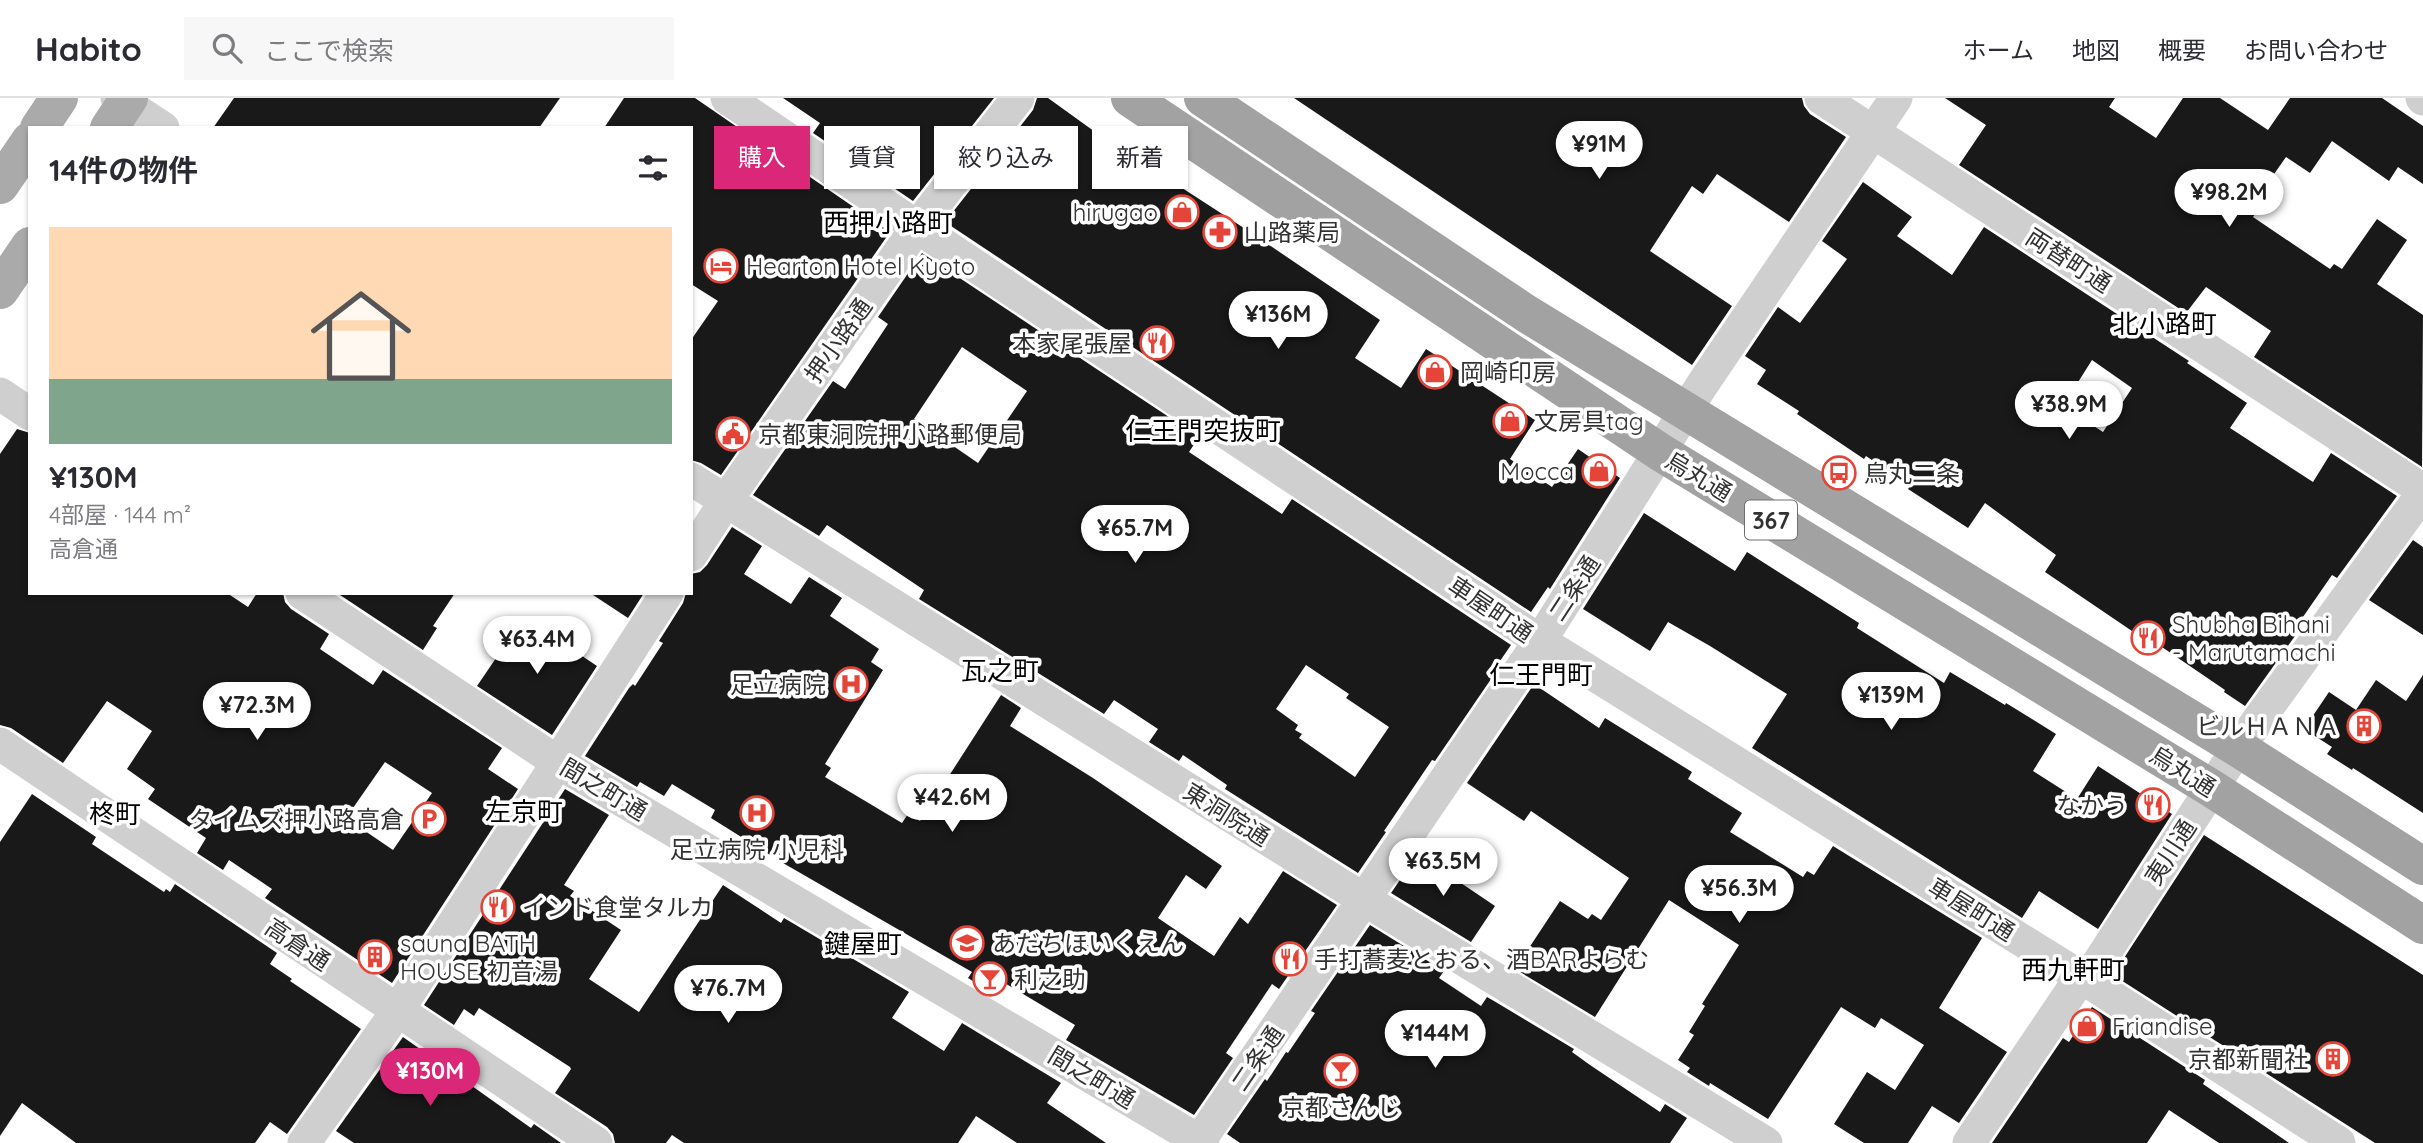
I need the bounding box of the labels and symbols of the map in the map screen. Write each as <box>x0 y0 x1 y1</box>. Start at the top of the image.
pin: ¥91M <box>1558 122 1640 181</box>
pin: ¥98.2M <box>2172 170 2286 229</box>
shop icon: hirugao <box>1163 193 1201 231</box>
place label: hirugao <box>1073 197 1158 227</box>
district label: 西押小路町 <box>823 206 953 239</box>
pharmacy icon: 山路薬局 <box>1201 213 1239 251</box>
place label: 山路薬局 <box>1244 217 1340 247</box>
street label: 両替町通 <box>2021 221 2117 299</box>
hotel icon: Hearton Hotel Kyoto <box>702 247 740 285</box>
place label: Hearton Hotel Kyoto <box>746 251 975 281</box>
street label: 押小路通 <box>798 292 878 388</box>
pin: ¥136M <box>1229 292 1327 351</box>
district label: 北小路町 <box>2113 307 2217 340</box>
restaurant icon: 本家尾張屋 <box>1138 324 1176 362</box>
place label: 本家尾張屋 <box>1012 328 1132 358</box>
shop icon: 岡崎印房 <box>1416 353 1454 391</box>
place label: 岡崎印房 <box>1460 357 1556 387</box>
pin: ¥38.9M <box>2012 382 2126 441</box>
shop icon: 文房具tag <box>1491 402 1529 440</box>
place label: 文房具tag <box>1534 406 1644 436</box>
district label: 仁王門突抜町 <box>1125 414 1281 447</box>
public building icon: 京都東洞院押小路郵便局 <box>714 415 752 453</box>
place label: 京都東洞院押小路郵便局 <box>758 419 1022 449</box>
street label: 烏丸通 <box>1660 445 1738 507</box>
shop icon: Mocca <box>1580 452 1618 490</box>
bus stop icon: 烏丸二条 <box>1820 454 1858 492</box>
place label: Mocca <box>1500 456 1574 486</box>
place label: 烏丸二条 <box>1864 458 1960 488</box>
road number: 367 <box>1745 500 1797 540</box>
pin: ¥65.7M <box>1078 505 1192 565</box>
street label: 二条通 <box>1542 550 1606 626</box>
street label: 車屋町通 <box>1443 570 1539 648</box>
place label: Shubha Bihani - Marutamachi <box>2172 609 2336 667</box>
pin: ¥63.4M <box>480 616 594 676</box>
restaurant icon: Shubha Bihani - Marutamachi <box>2129 619 2167 657</box>
district label: 瓦之町 <box>961 654 1039 687</box>
district label: 仁王門町 <box>1489 658 1593 691</box>
hospital icon: 足立病院 <box>832 665 870 703</box>
place label: 足立病院 <box>730 669 826 699</box>
pin: ¥139M <box>1842 672 1940 732</box>
pin: ¥72.3M <box>200 682 314 742</box>
building icon: ビルＨＡＮＡ <box>2345 707 2383 745</box>
place label: ビルＨＡＮＡ <box>2196 711 2340 741</box>
street label: 烏丸通 <box>2145 739 2221 803</box>
street label: 間之町通 <box>555 751 653 827</box>
pin: ¥42.6M <box>895 774 1009 834</box>
street label: 東洞院通 <box>1178 776 1276 852</box>
restaurant icon: なかう <box>2134 786 2172 824</box>
place label: なかう <box>2056 790 2128 820</box>
hospital icon: 足立病院 小児科 <box>738 794 776 832</box>
district label: 左京町 <box>485 795 563 828</box>
district label: 柊町 <box>89 797 141 830</box>
parking icon: タイムズ押小路高倉 <box>410 800 448 838</box>
place label: タイムズ押小路高倉 <box>188 804 404 834</box>
street label: 夷川通 <box>2138 814 2202 890</box>
place label: 足立病院 小児科 <box>670 834 844 864</box>
pin: ¥63.5M <box>1386 838 1500 898</box>
pin: ¥56.3M <box>1682 866 1796 925</box>
street label: 車屋町通 <box>1923 871 2021 947</box>
restaurant icon: インド食堂タルカ <box>479 888 517 926</box>
place label: インド食堂タルカ <box>522 892 713 922</box>
street label: 高倉通 <box>260 911 336 977</box>
school or university icon: あだちほいくえん <box>948 924 986 962</box>
district label: 鍵屋町 <box>824 927 902 960</box>
place label: sauna BATH HOUSE 初音湯 <box>400 928 558 986</box>
place label: あだちほいくえん <box>992 928 1184 958</box>
building icon: sauna BATH HOUSE 初音湯 <box>356 938 394 976</box>
restaurant icon: 手打蕎麦とおる、酒BARよらむ <box>1271 940 1309 978</box>
place label: 手打蕎麦とおる、酒BARよらむ <box>1314 944 1649 974</box>
district label: 西九軒町 <box>2021 953 2125 986</box>
bar icon: 利之助 <box>971 960 1009 998</box>
place label: 利之助 <box>1014 964 1086 994</box>
pin: ¥76.7M <box>671 965 785 1025</box>
shop icon: Friandise <box>2068 1007 2106 1045</box>
pin: ¥144M <box>1386 1010 1484 1070</box>
place label: Friandise <box>2112 1011 2213 1041</box>
street label: 二条通 <box>1224 1020 1290 1096</box>
street label: 間之町通 <box>1043 1039 1141 1115</box>
building icon: 京都新聞社 <box>2314 1040 2352 1078</box>
place label: 京都新聞社 <box>2188 1044 2308 1074</box>
pin: ¥130M <box>381 1048 479 1108</box>
bar icon: 京都さんじ <box>1322 1052 1360 1090</box>
place label: 京都さんじ <box>1281 1092 1401 1122</box>

